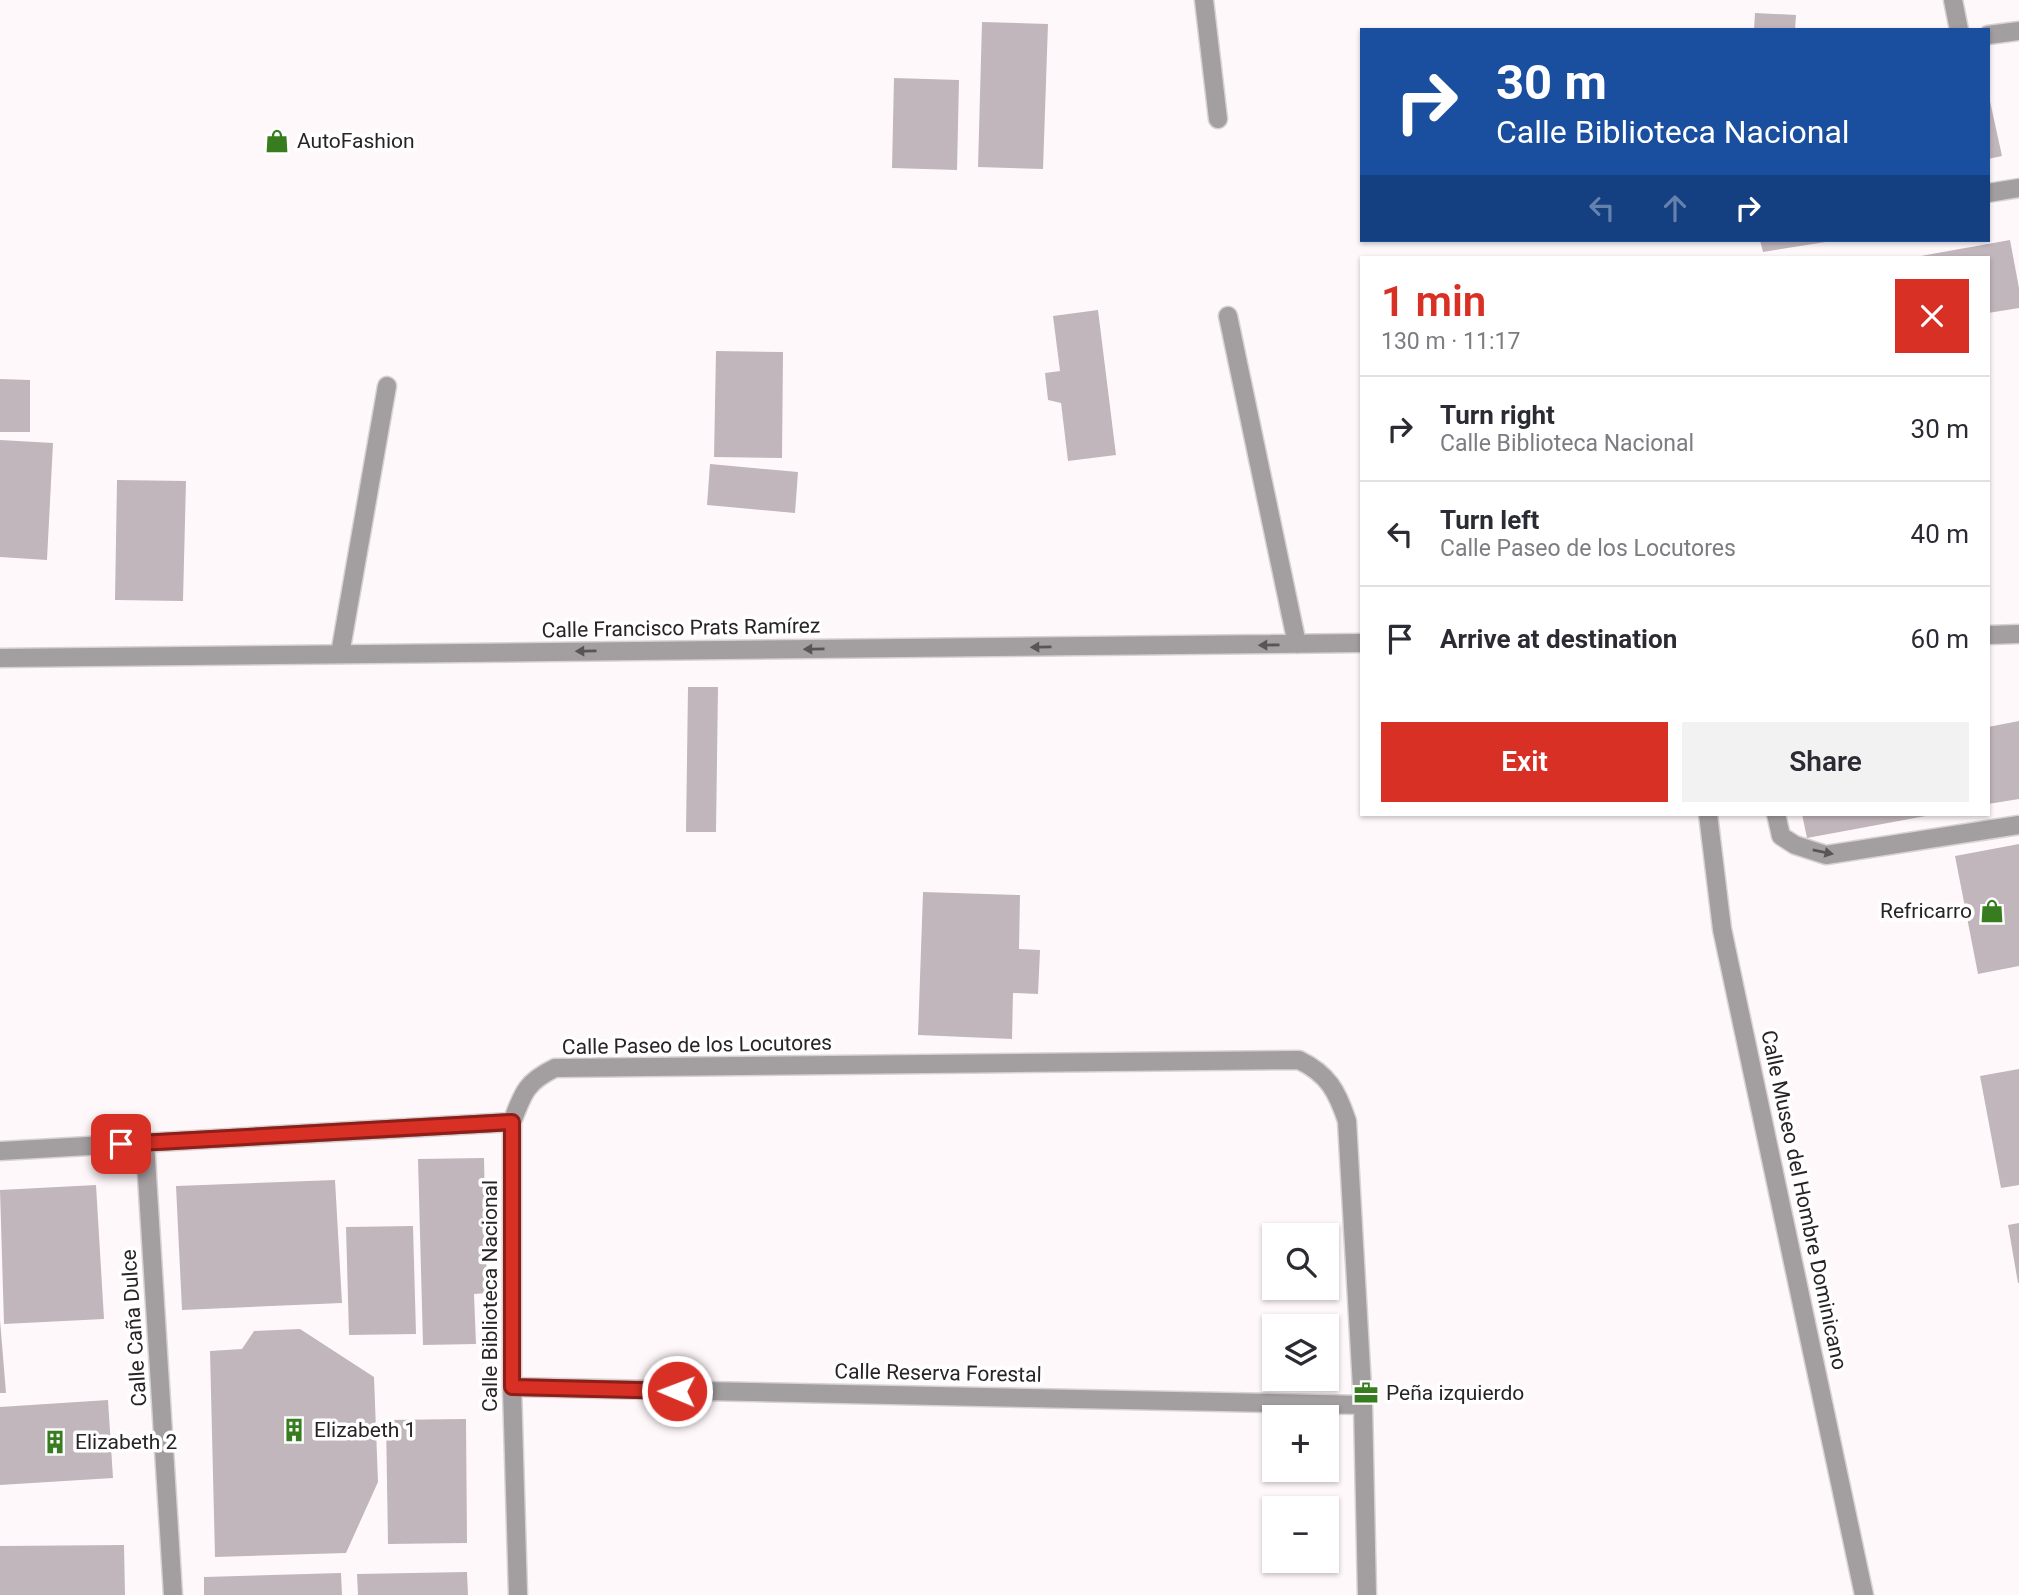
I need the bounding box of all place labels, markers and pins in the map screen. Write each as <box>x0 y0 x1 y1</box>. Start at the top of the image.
shop icon: AutoFashion <box>263 127 291 155</box>
place label: AutoFashion <box>297 129 415 153</box>
shop icon: Refricarro <box>1978 897 2006 925</box>
place label: Refricarro <box>1880 899 1972 923</box>
pin <box>91 1114 151 1174</box>
office icon: Peña izquierdo <box>1352 1379 1380 1407</box>
place label: Peña izquierdo <box>1386 1381 1524 1405</box>
building icon: Elizabeth 1 <box>280 1416 308 1444</box>
place label: Elizabeth 1 <box>314 1418 416 1442</box>
building icon: Elizabeth 2 <box>41 1428 69 1456</box>
place label: Elizabeth 2 <box>75 1430 178 1454</box>

